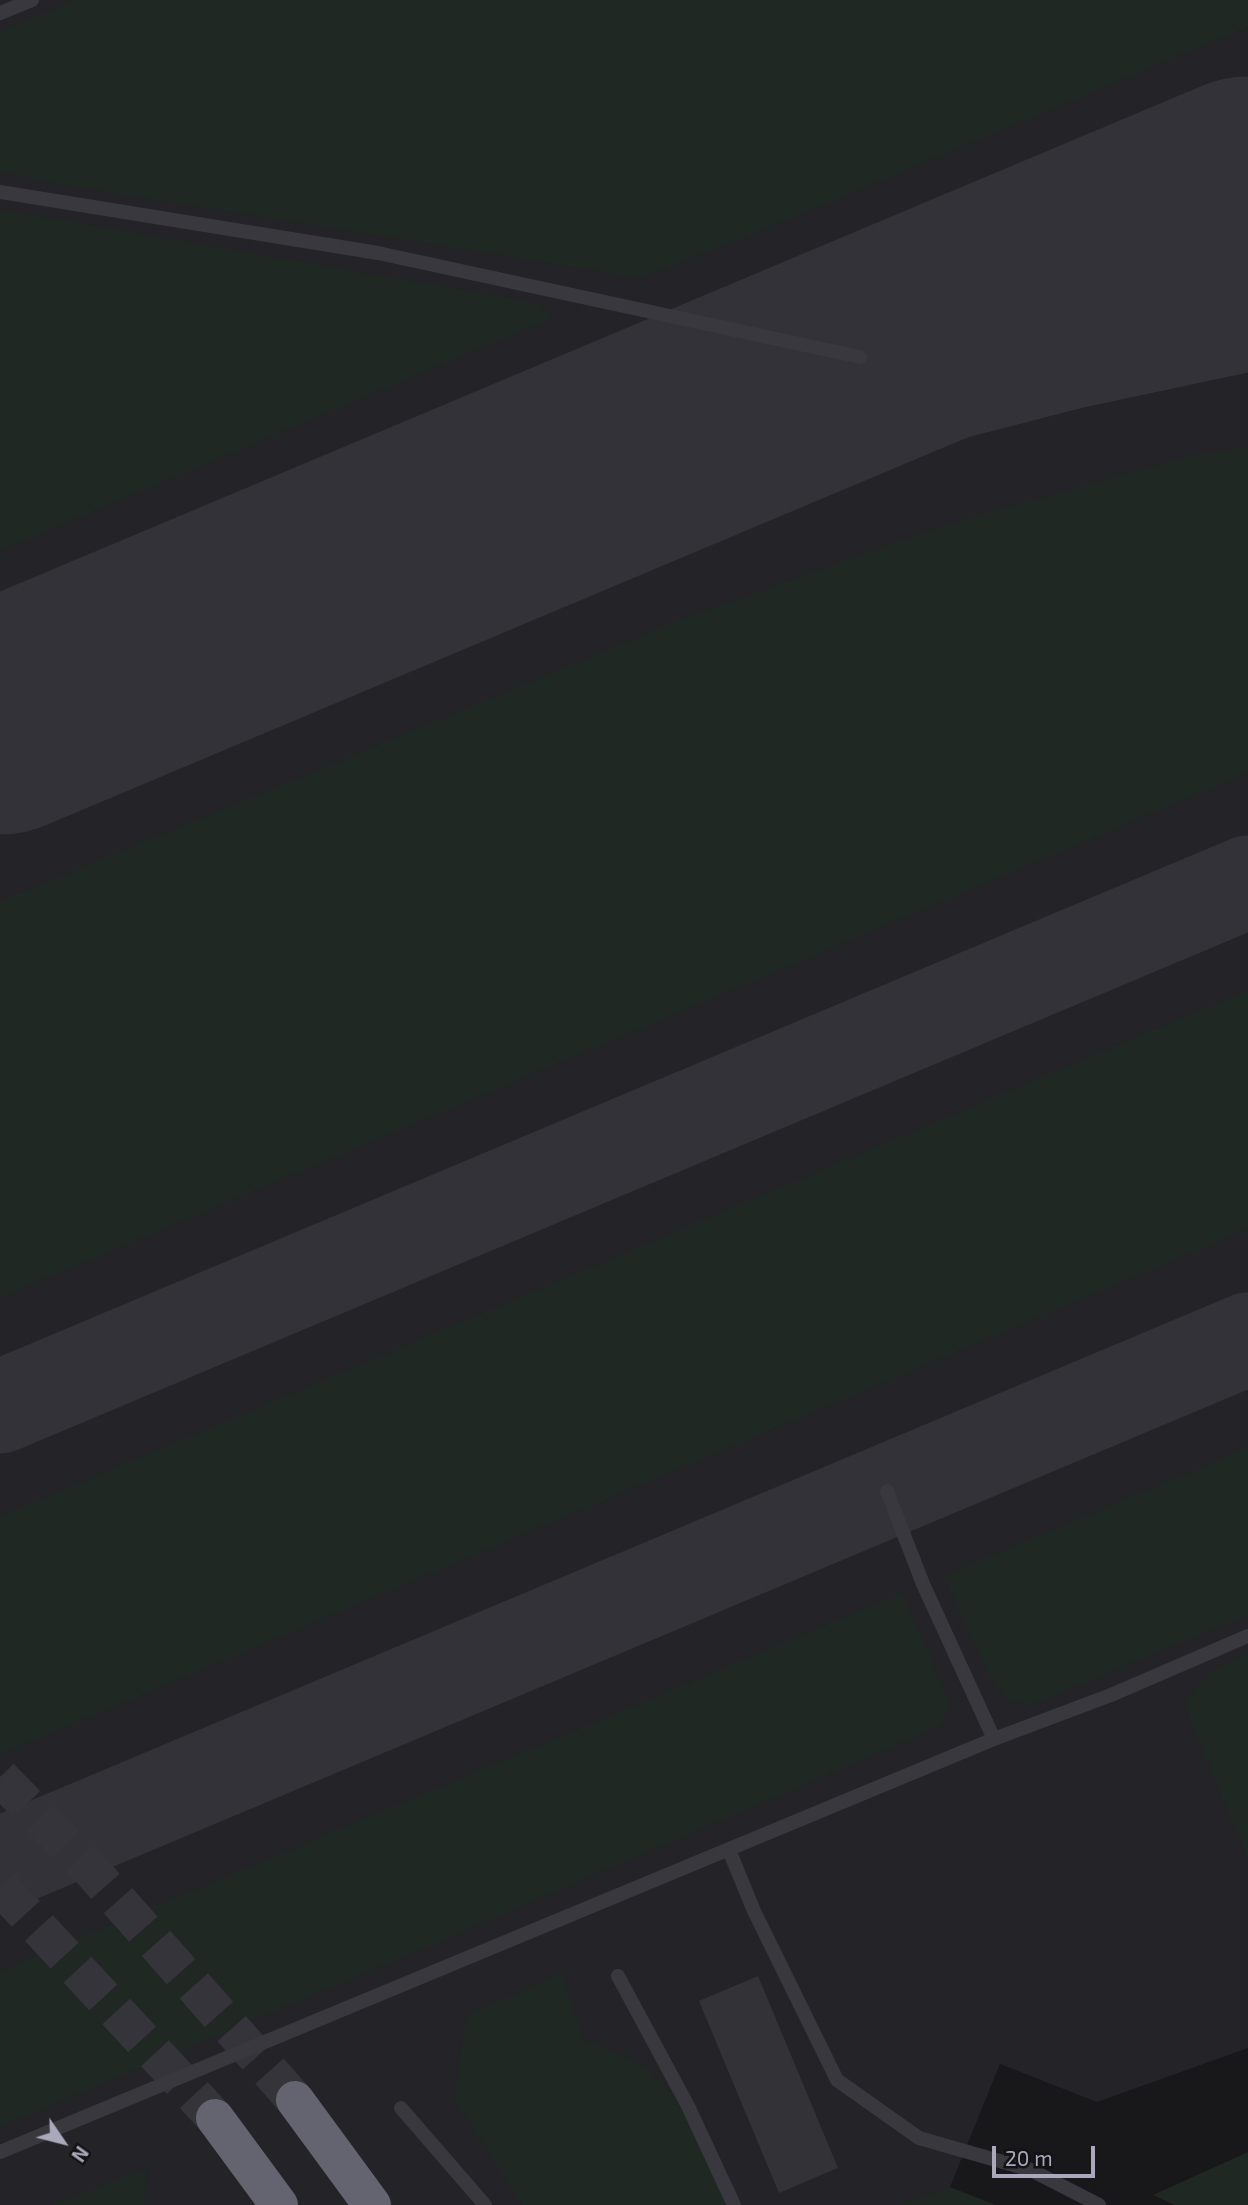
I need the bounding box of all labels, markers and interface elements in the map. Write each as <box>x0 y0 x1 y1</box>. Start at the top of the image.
north arrow <box>28 2107 98 2177</box>
scale bar <box>996 2132 1099 2176</box>
text: N <box>67 2142 94 2167</box>
text: 20 m <box>1005 2145 1053 2170</box>

